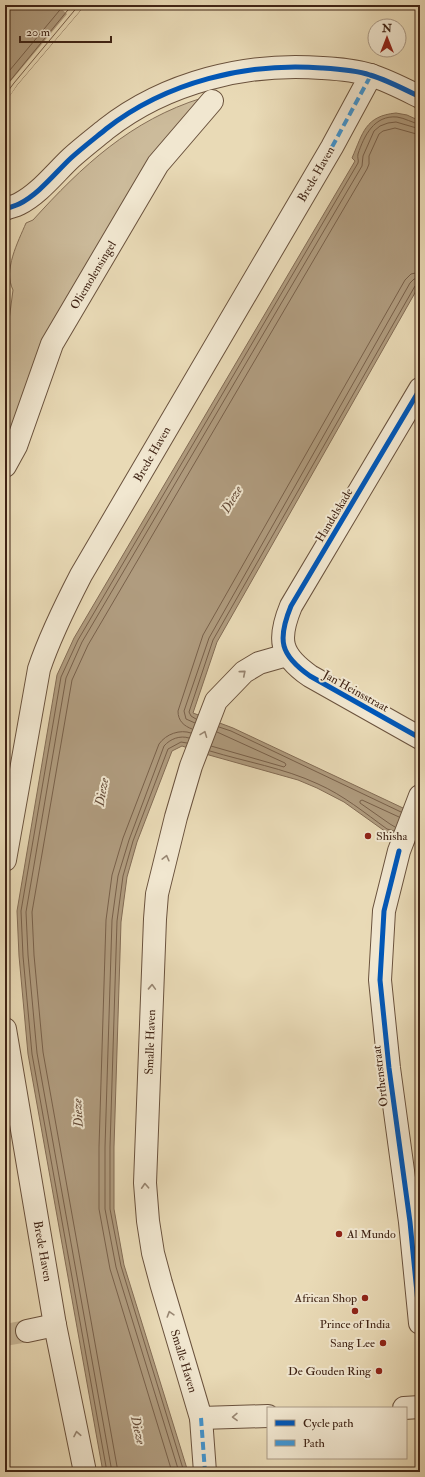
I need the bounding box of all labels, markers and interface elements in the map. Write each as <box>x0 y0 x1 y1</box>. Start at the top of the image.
scale bar <box>20 18 111 44</box>
north arrow <box>367 18 407 58</box>
text: N <box>381 22 393 35</box>
text: 20 m <box>26 25 51 40</box>
street label: Brede Haven <box>295 144 338 205</box>
street label: Oliemolensingel <box>67 238 120 312</box>
street label: Brede Haven <box>131 424 174 485</box>
water label: Dieze <box>217 483 246 517</box>
street label: Handelskade <box>312 485 356 545</box>
street label: Jan Heinsstraat <box>319 667 391 716</box>
one-way arrow <box>239 671 246 678</box>
one-way arrow <box>199 730 207 737</box>
water label: Dieze <box>91 776 112 809</box>
place label: Shisha <box>376 829 409 844</box>
marker: Shisha <box>363 831 373 841</box>
one-way arrow <box>161 854 169 861</box>
one-way arrow <box>148 984 156 990</box>
street label: Smalle Haven <box>142 1009 159 1075</box>
street label: Orthenstraat <box>369 1044 392 1108</box>
water label: Dieze <box>69 1098 87 1129</box>
one-way arrow <box>141 1183 150 1189</box>
street label: Brede Haven <box>30 1219 55 1283</box>
place label: Al Mundo <box>346 1227 396 1242</box>
marker: Al Mundo <box>334 1229 344 1239</box>
place label: African Shop <box>294 1291 357 1306</box>
marker: African Shop <box>360 1293 370 1303</box>
marker: Prince of India <box>350 1306 360 1316</box>
one-way arrow <box>166 1310 175 1317</box>
place label: Prince of India <box>320 1317 391 1332</box>
street label: Smalle Haven <box>167 1328 200 1395</box>
place label: Sang Lee <box>330 1336 375 1351</box>
marker: Sang Lee <box>378 1338 388 1348</box>
place label: De Gouden Ring <box>288 1364 372 1379</box>
marker: De Gouden Ring <box>374 1366 384 1376</box>
legend <box>267 1407 407 1459</box>
one-way arrow <box>232 1413 238 1422</box>
water label: Dieze <box>127 1414 149 1447</box>
text: Cycle path <box>303 1416 354 1431</box>
one-way arrow <box>74 1431 82 1437</box>
text: Path <box>303 1436 326 1451</box>

